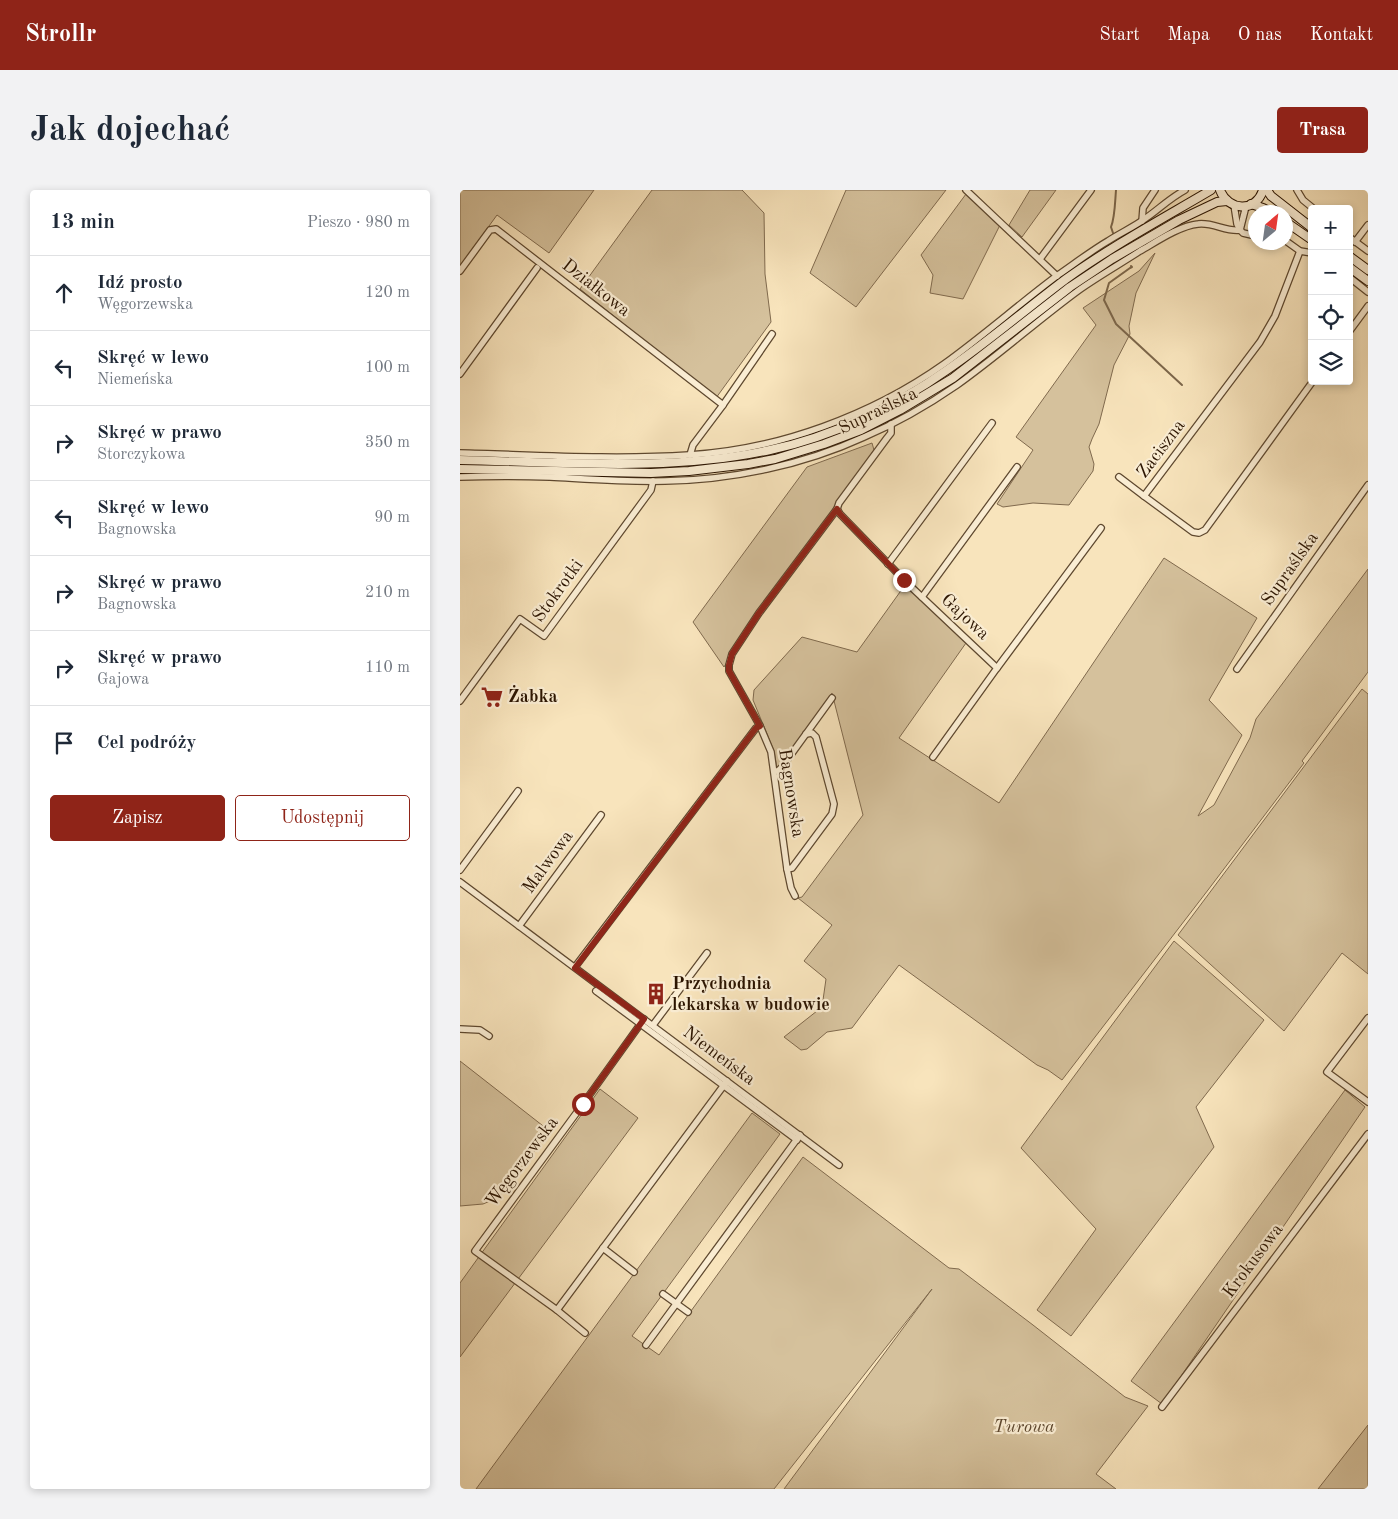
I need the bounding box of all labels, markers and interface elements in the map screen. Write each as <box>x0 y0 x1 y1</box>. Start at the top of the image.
text: Strollr <box>25 23 96 47</box>
text: Start <box>1100 26 1140 44</box>
text: Mapa <box>1168 26 1210 44</box>
text: O nas <box>1238 26 1282 44</box>
text: Kontakt <box>1310 26 1373 44</box>
button: Trasa <box>1277 107 1368 153</box>
text: Jak dojechać <box>30 113 230 148</box>
north arrow <box>1248 205 1293 250</box>
map controls <box>1308 205 1353 385</box>
button: + <box>1308 205 1353 250</box>
text: 13 min <box>50 212 115 233</box>
text: Pieszo · 980 m <box>307 215 410 231</box>
button: − <box>1308 250 1353 295</box>
street label: Działkowa <box>559 256 634 320</box>
text: Idź prosto <box>97 274 182 293</box>
icon: ahead <box>50 279 78 307</box>
text: 120 m <box>365 285 410 301</box>
button: locate <box>1308 295 1353 340</box>
text: Węgorzewska <box>97 297 193 313</box>
button: layers <box>1308 340 1353 385</box>
text: Skręć w lewo <box>97 349 209 368</box>
icon: left <box>50 354 78 382</box>
text: 100 m <box>365 360 410 376</box>
text: Niemeńska <box>97 372 173 388</box>
street label: Supraślska <box>836 384 920 438</box>
street label: Zaciszna <box>1133 416 1189 481</box>
text: Skręć w prawo <box>97 424 222 443</box>
icon: right <box>50 429 78 457</box>
text: 350 m <box>365 435 410 451</box>
text: Storczykowa <box>97 447 185 463</box>
text: Skręć w lewo <box>97 499 209 518</box>
icon: left <box>50 504 78 532</box>
text: 90 m <box>374 510 410 526</box>
text: Bagnowska <box>97 522 177 538</box>
street label: Supraślska <box>1258 529 1322 609</box>
street label: Stokrotki <box>529 556 587 626</box>
route end <box>893 569 916 592</box>
text: Skręć w prawo <box>97 574 222 593</box>
icon: right <box>50 579 78 607</box>
text: 210 m <box>365 585 410 601</box>
street label: Gajowa <box>937 590 993 644</box>
text: Bagnowska <box>97 597 177 613</box>
text: Skręć w prawo <box>97 649 222 668</box>
icon: right <box>50 654 78 682</box>
text: 110 m <box>365 660 410 676</box>
text: Gajowa <box>97 672 149 688</box>
supermarket icon: Żabka <box>479 684 505 710</box>
place label: Żabka <box>508 685 558 706</box>
icon: arrive <box>50 729 78 757</box>
text: Cel podróży <box>97 734 196 753</box>
street label: Bagnowska <box>775 747 807 839</box>
button: Zapisz <box>50 795 225 841</box>
button: Udostępnij <box>235 795 410 841</box>
street label: Malwowa <box>519 827 577 897</box>
place label: Przychodnia lekarska w budowie <box>672 975 830 1014</box>
building icon: Przychodnia lekarska w budowie <box>643 981 669 1007</box>
street label: Niemeńska <box>679 1023 759 1089</box>
route start <box>572 1093 595 1116</box>
street label: Węgorzewska <box>482 1113 562 1211</box>
street label: Krokusowa <box>1219 1221 1287 1301</box>
park label: Turowa <box>993 1418 1055 1436</box>

